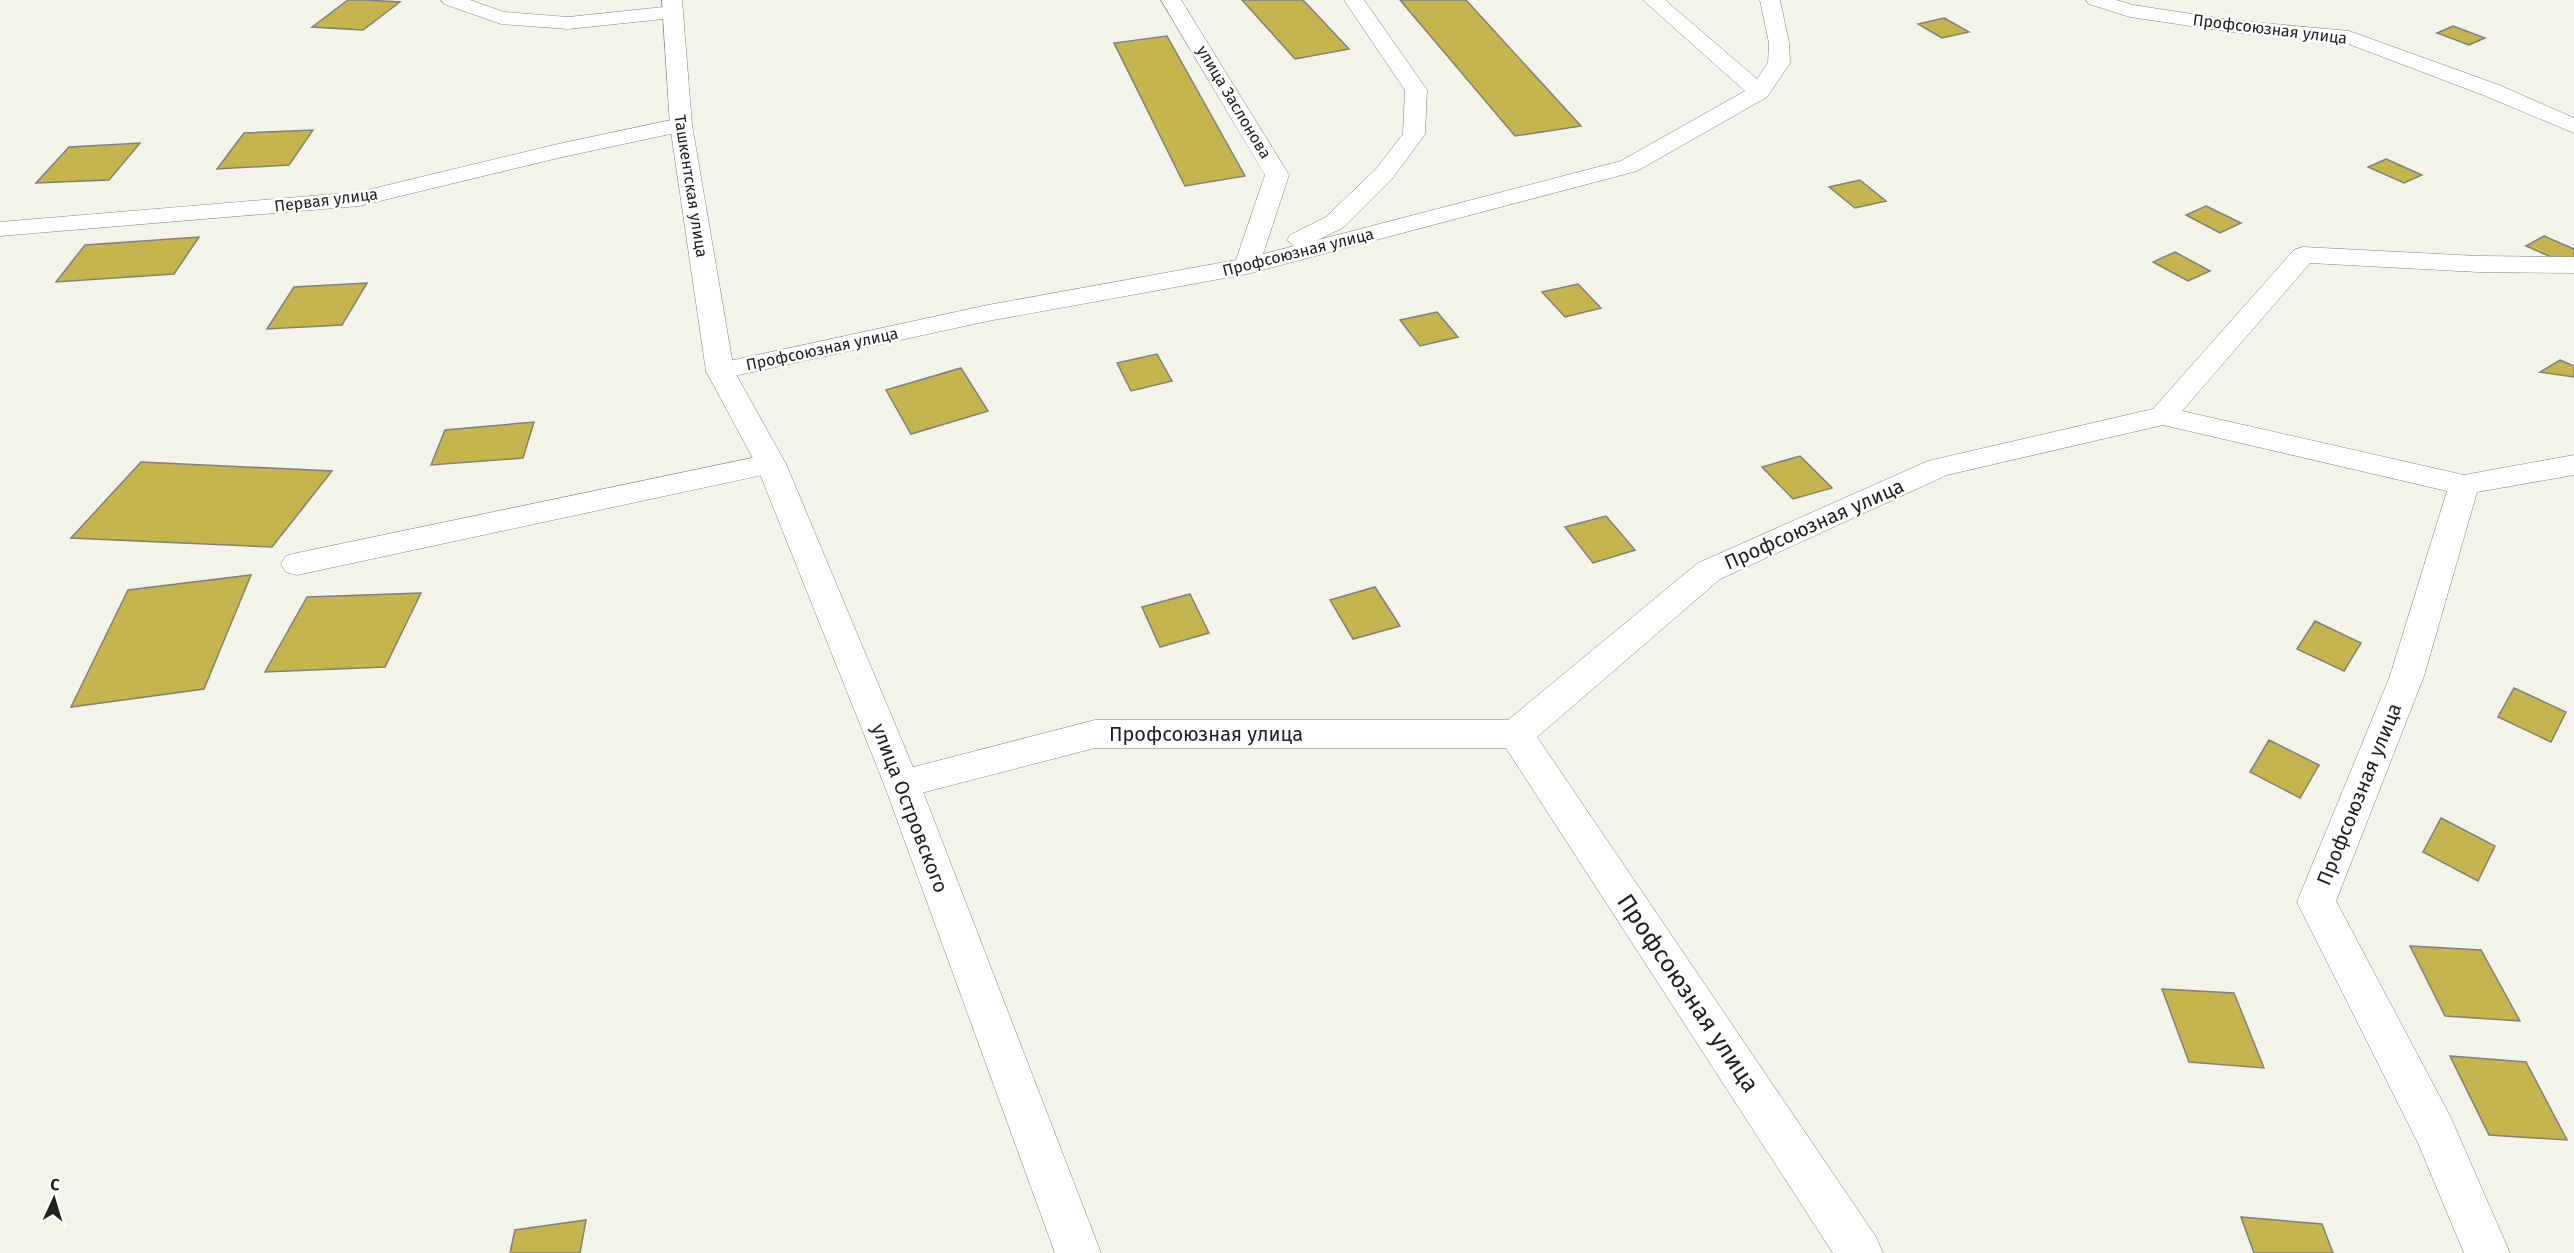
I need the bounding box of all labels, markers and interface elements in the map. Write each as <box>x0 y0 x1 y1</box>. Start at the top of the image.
street label: Профсоюзная улица <box>2192 10 2348 48</box>
street label: улица Заслонова <box>1193 42 1275 162</box>
street label: Ташкентская улица <box>670 113 712 259</box>
street label: Первая улица <box>273 184 379 216</box>
street label: Профсоюзная улица <box>1220 224 1376 280</box>
street label: Профсоюзная улица <box>744 324 900 374</box>
street label: Профсоюзная улица <box>1720 474 1908 574</box>
street label: Профсоюзная улица <box>2311 699 2407 889</box>
street label: улица Островского <box>867 720 953 896</box>
street label: Профсоюзная улица <box>1109 722 1303 746</box>
street label: Профсоюзная улица <box>1611 889 1765 1097</box>
north arrow <box>24 1169 84 1229</box>
text: С <box>50 1175 61 1194</box>

